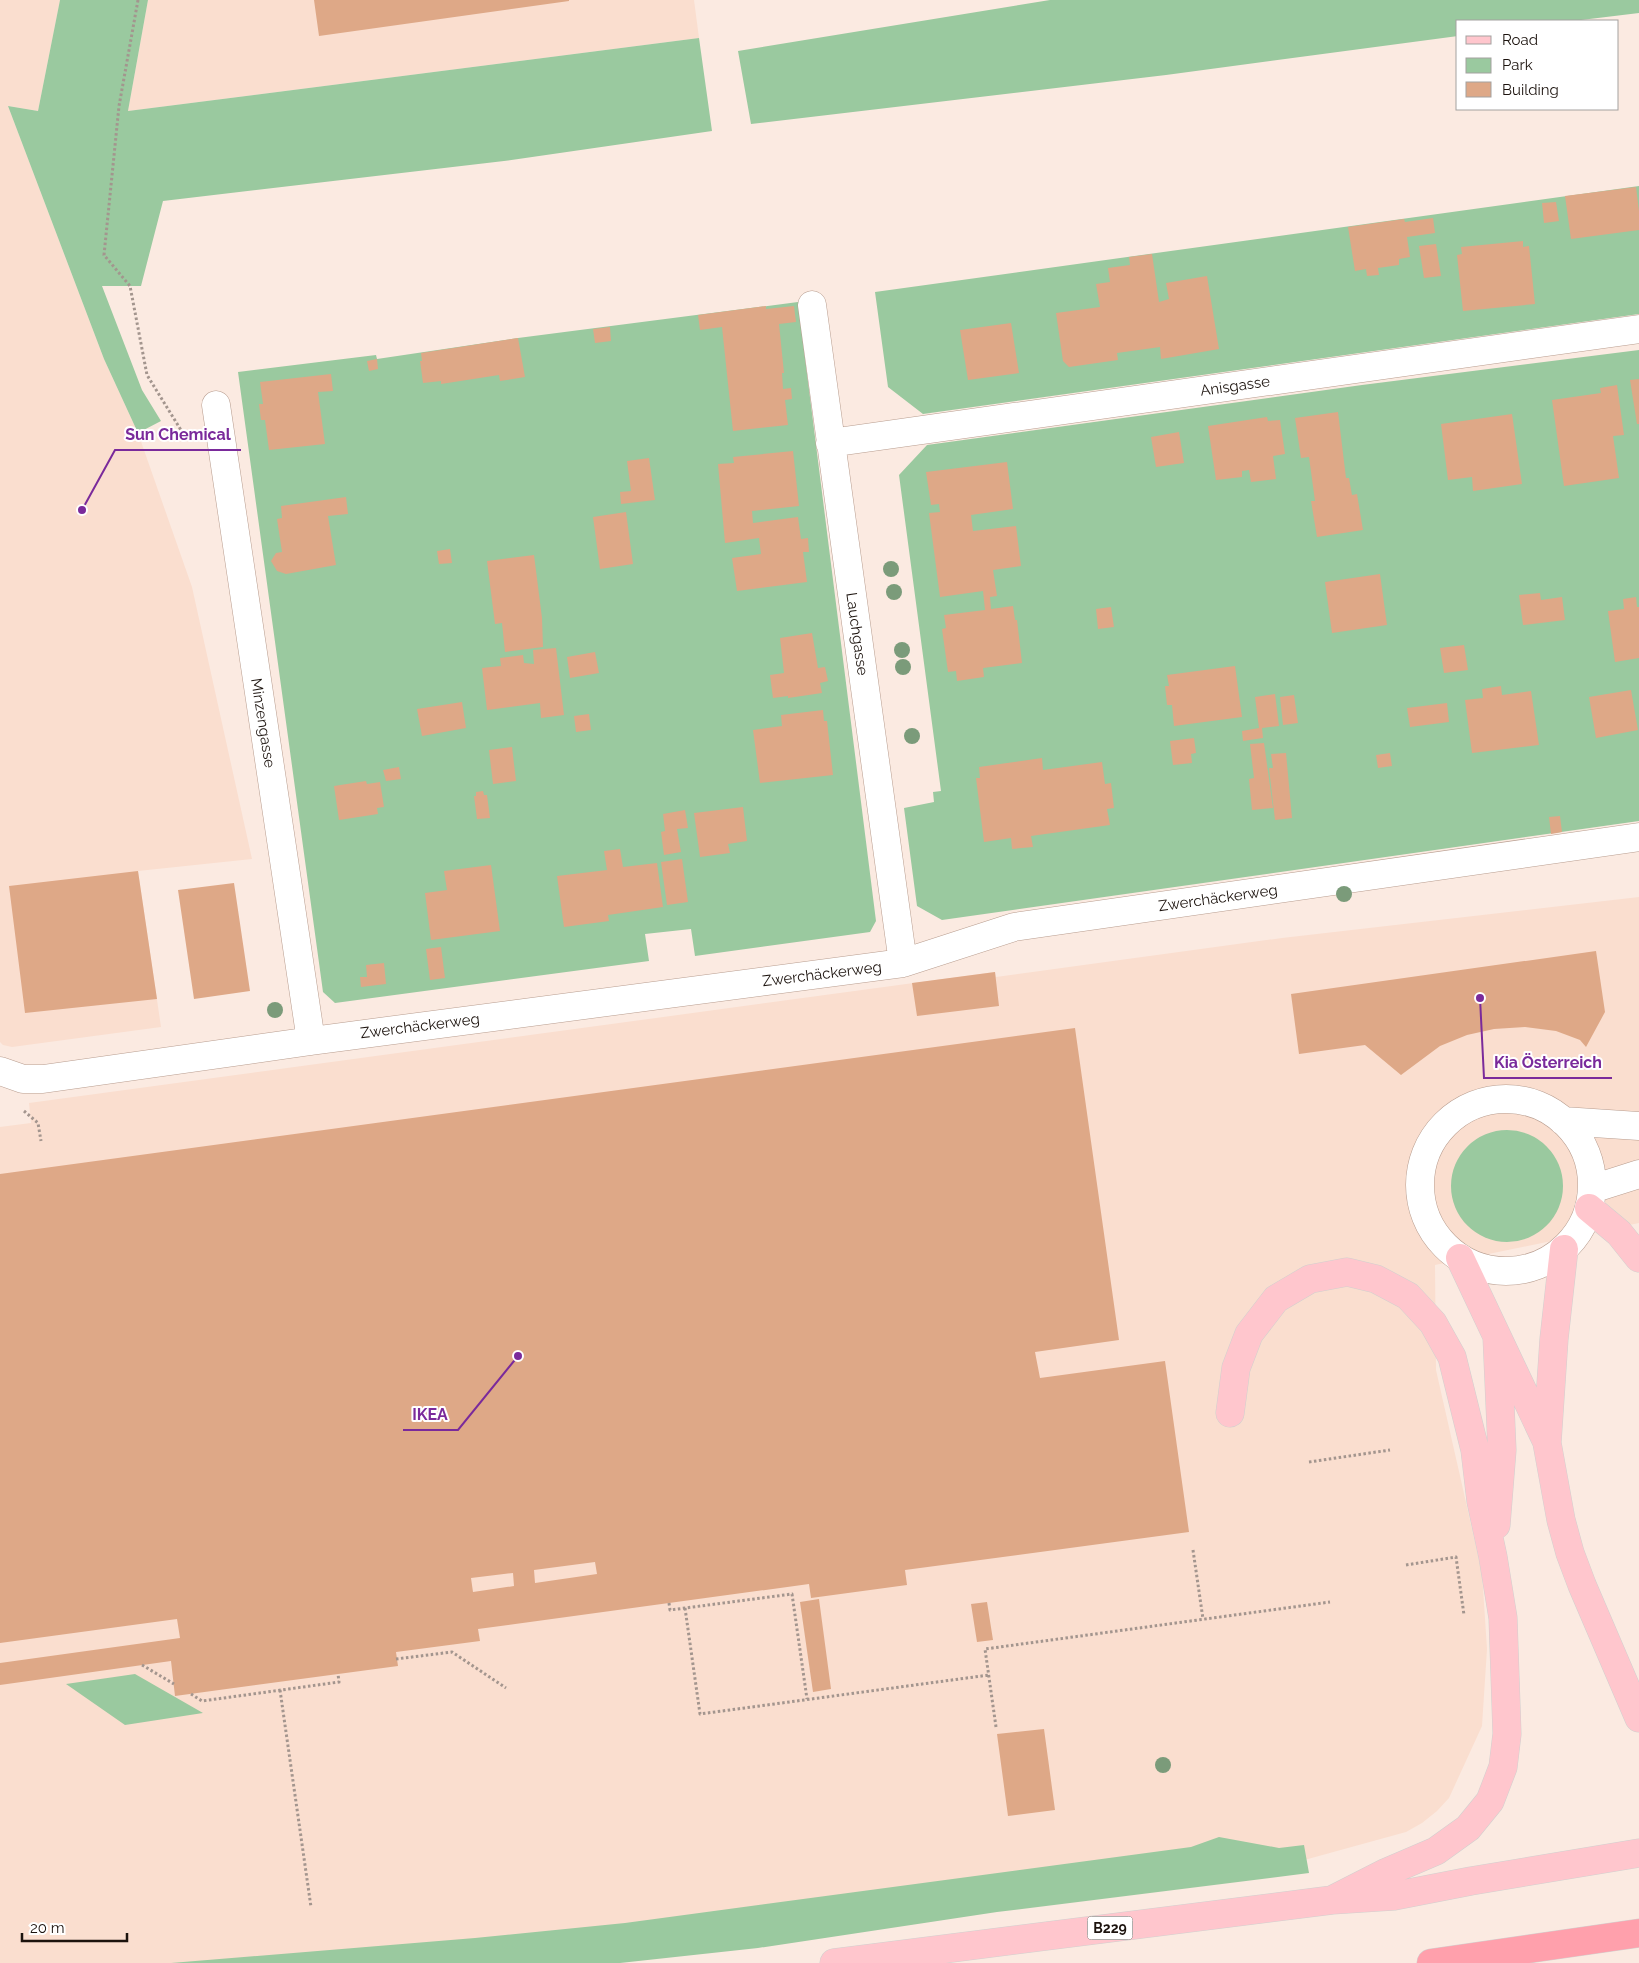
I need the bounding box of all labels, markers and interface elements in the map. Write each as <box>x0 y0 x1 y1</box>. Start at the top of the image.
legend <box>1456 20 1619 110</box>
text: Road <box>1502 31 1538 49</box>
text: Park <box>1502 56 1533 74</box>
text: Building <box>1502 81 1559 99</box>
street label: Anisgasse <box>1199 372 1271 400</box>
callout: Sun Chemical <box>115 419 241 450</box>
text: Sun Chemical <box>125 425 232 444</box>
street label: Lauchgasse <box>842 591 872 677</box>
street label: Minzengasse <box>247 677 279 769</box>
street label: Zwerchäckerweg <box>1157 881 1279 915</box>
street label: Zwerchäckerweg <box>761 958 883 990</box>
street label: Zwerchäckerweg <box>359 1010 481 1042</box>
callout: Kia Österreich <box>1484 1047 1612 1078</box>
text: Kia Österreich <box>1494 1052 1602 1072</box>
callout: IKEA <box>403 1399 458 1430</box>
text: IKEA <box>412 1405 448 1424</box>
scale bar <box>22 1910 128 1942</box>
road number: B229 <box>1088 1916 1132 1940</box>
text: 20 m <box>30 1919 65 1937</box>

